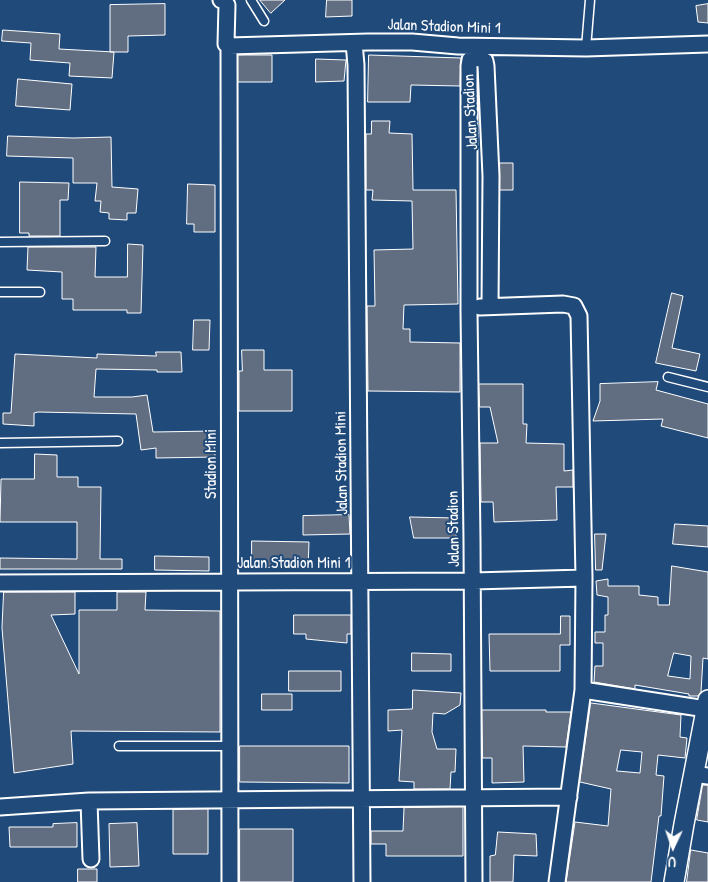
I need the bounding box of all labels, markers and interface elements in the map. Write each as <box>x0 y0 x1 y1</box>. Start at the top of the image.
street label: Jalan Stadion Mini 1 <box>387 15 501 39</box>
street label: Jalan Stadion <box>459 73 483 151</box>
street label: Jalan Stadion Mini <box>331 411 353 515</box>
street label: Stadion Mini <box>202 429 222 499</box>
street label: Jalan Stadion <box>444 491 464 567</box>
street label: Jalan Stadion Mini 1 <box>237 554 351 574</box>
north arrow <box>648 822 698 872</box>
text: U <box>668 853 677 872</box>

